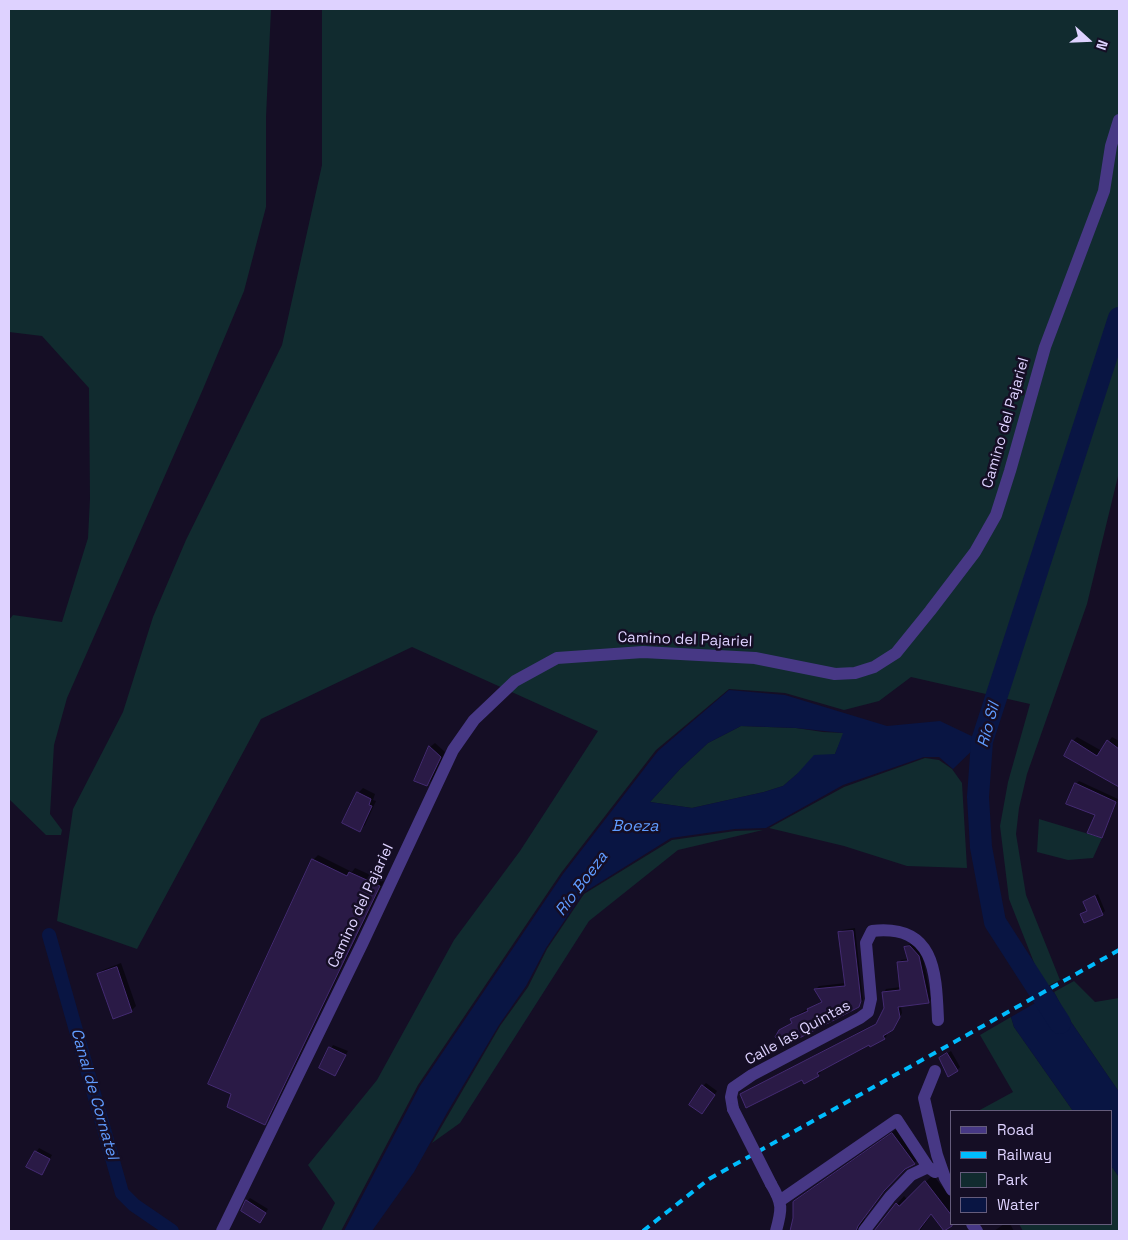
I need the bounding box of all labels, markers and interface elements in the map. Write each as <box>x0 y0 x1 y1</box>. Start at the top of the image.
north arrow <box>1063 15 1113 65</box>
text: N <box>1092 38 1112 53</box>
street label: Camino del Pajariel <box>979 356 1033 490</box>
street label: Camino del Pajariel <box>617 629 753 651</box>
water label: Río Sil <box>974 700 1004 750</box>
water label: Boeza <box>611 817 659 837</box>
street label: Camino del Pajariel <box>324 841 398 971</box>
water label: Río Boeza <box>552 848 612 920</box>
street label: Calle las Quintas <box>742 997 854 1069</box>
water label: Canal de Cornatel <box>66 1026 122 1162</box>
legend <box>950 1110 1113 1225</box>
text: Road <box>997 1120 1034 1139</box>
text: Railway <box>997 1145 1052 1164</box>
text: Park <box>997 1170 1028 1189</box>
text: Water <box>997 1195 1039 1214</box>

